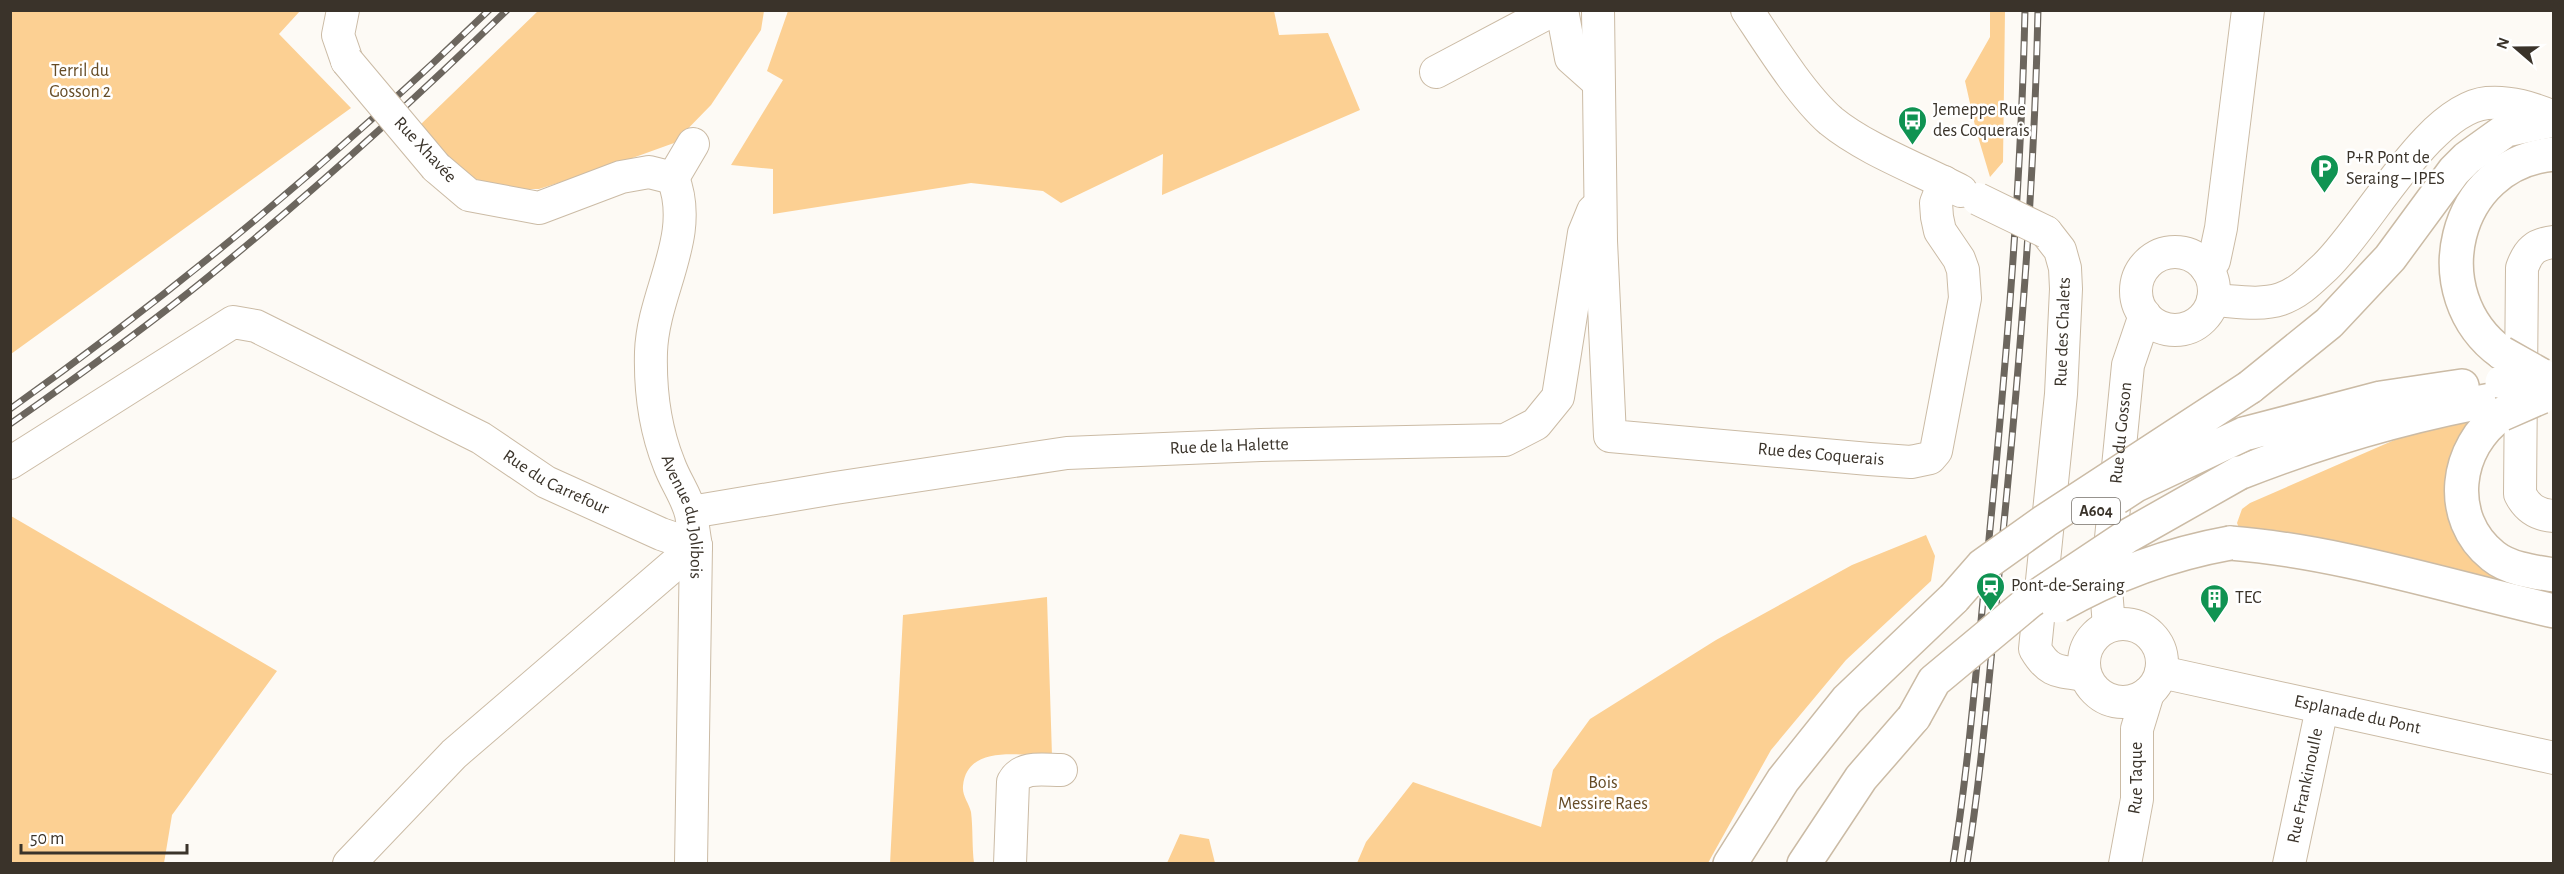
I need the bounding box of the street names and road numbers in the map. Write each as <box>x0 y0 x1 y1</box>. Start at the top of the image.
street label: Rue Xhavée <box>390 114 460 186</box>
street label: Rue des Chalets <box>2052 277 2074 387</box>
street label: Rue du Gosson <box>2107 381 2135 485</box>
street label: Rue de la Halette <box>1169 435 1289 458</box>
street label: Rue des Coquerais <box>1757 440 1885 469</box>
street label: Rue du Carrefour <box>500 447 612 518</box>
street label: Avenue du Jolibois <box>657 452 705 579</box>
road number: A604 <box>2072 498 2120 524</box>
street label: Esplanade du Pont <box>2292 692 2423 738</box>
street label: Rue Frankinoulle <box>2285 726 2327 845</box>
street label: Rue Taque <box>2125 742 2146 816</box>

